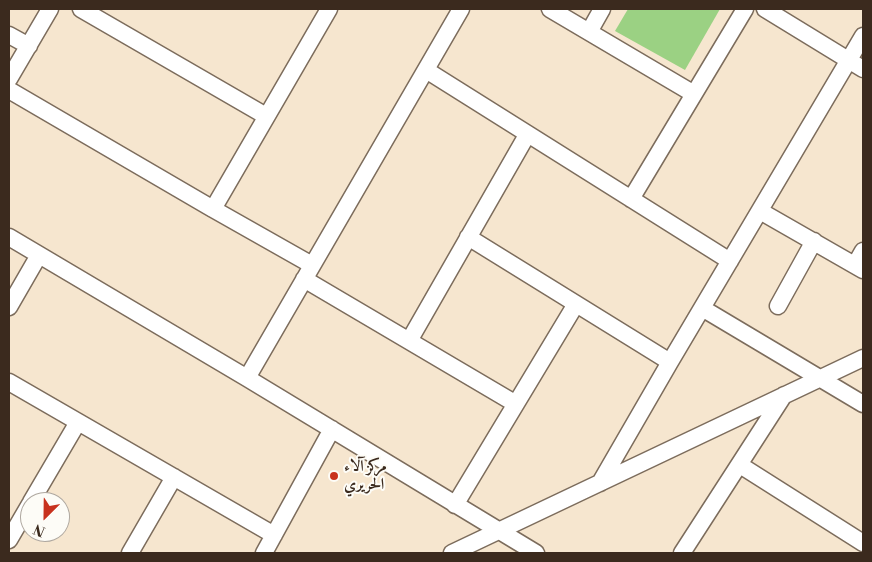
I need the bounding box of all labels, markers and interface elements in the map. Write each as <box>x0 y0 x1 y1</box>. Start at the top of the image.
place label: مركز آلاء الحريري <box>344 457 387 495</box>
marker: مركز آلاء الحريري <box>328 470 340 482</box>
north arrow <box>20 492 70 542</box>
text: N <box>31 519 48 540</box>

